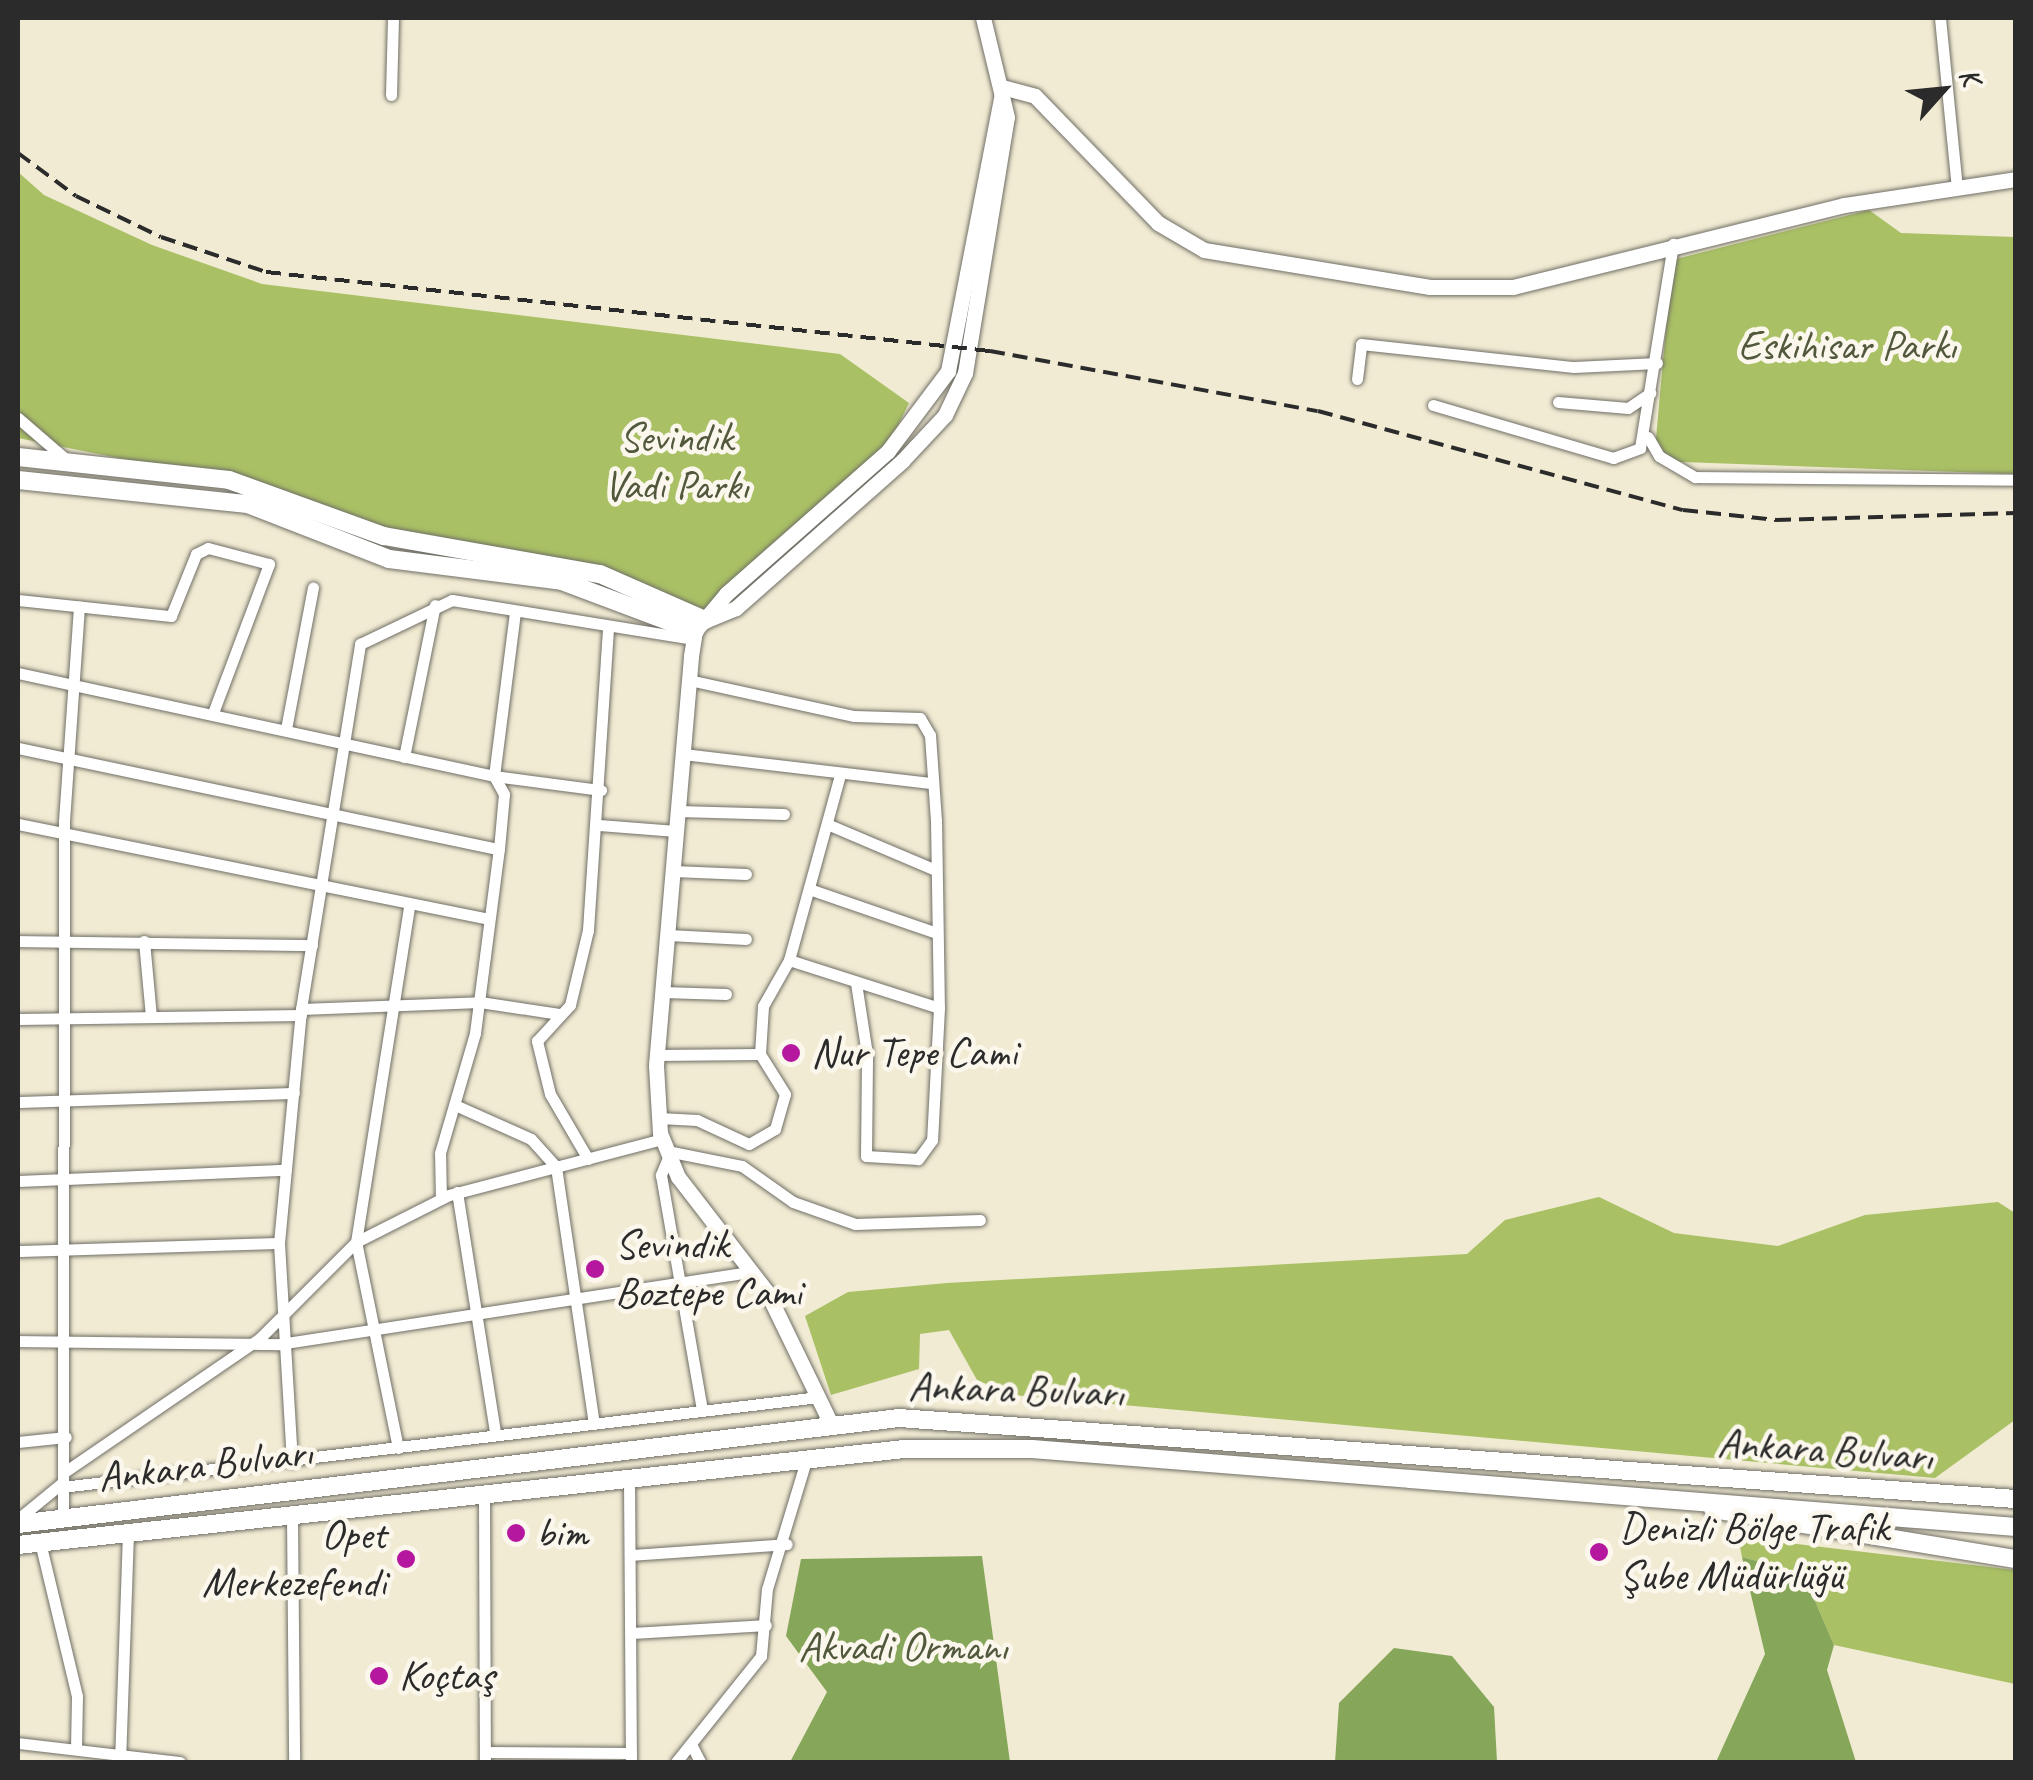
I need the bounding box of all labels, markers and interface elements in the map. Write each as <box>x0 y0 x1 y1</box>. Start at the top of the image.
north arrow <box>1893 40 1993 140</box>
text: K <box>1951 62 1989 90</box>
park label: Eskihisar Parkı <box>1738 321 1956 371</box>
park label: Sevindik Vadi Parkı <box>603 413 749 512</box>
place label: Nur Tepe Cami <box>811 1028 1015 1078</box>
marker: Nur Tepe Cami <box>780 1042 802 1064</box>
place label: Sevindik Boztepe Cami <box>615 1220 802 1318</box>
marker: Sevindik Boztepe Cami <box>584 1258 606 1280</box>
street label: Ankara Bulvarı <box>908 1361 1124 1419</box>
street label: Ankara Bulvarı <box>1717 1417 1933 1483</box>
street label: Ankara Bulvarı <box>96 1427 314 1503</box>
place label: Denizli Bölge Trafik Şube Müdürlüğü <box>1619 1503 1889 1602</box>
place label: bim <box>536 1508 588 1558</box>
place label: Opet Merkezefendi <box>202 1510 386 1608</box>
marker: bim <box>505 1522 527 1544</box>
marker: Denizli Bölge Trafik Şube Müdürlüğü <box>1588 1541 1610 1563</box>
marker: Opet Merkezefendi <box>395 1548 417 1570</box>
park label: Akvadi Ormanı <box>798 1622 1008 1672</box>
place label: Koçtaş <box>399 1651 494 1701</box>
marker: Koçtaş <box>368 1665 390 1687</box>

